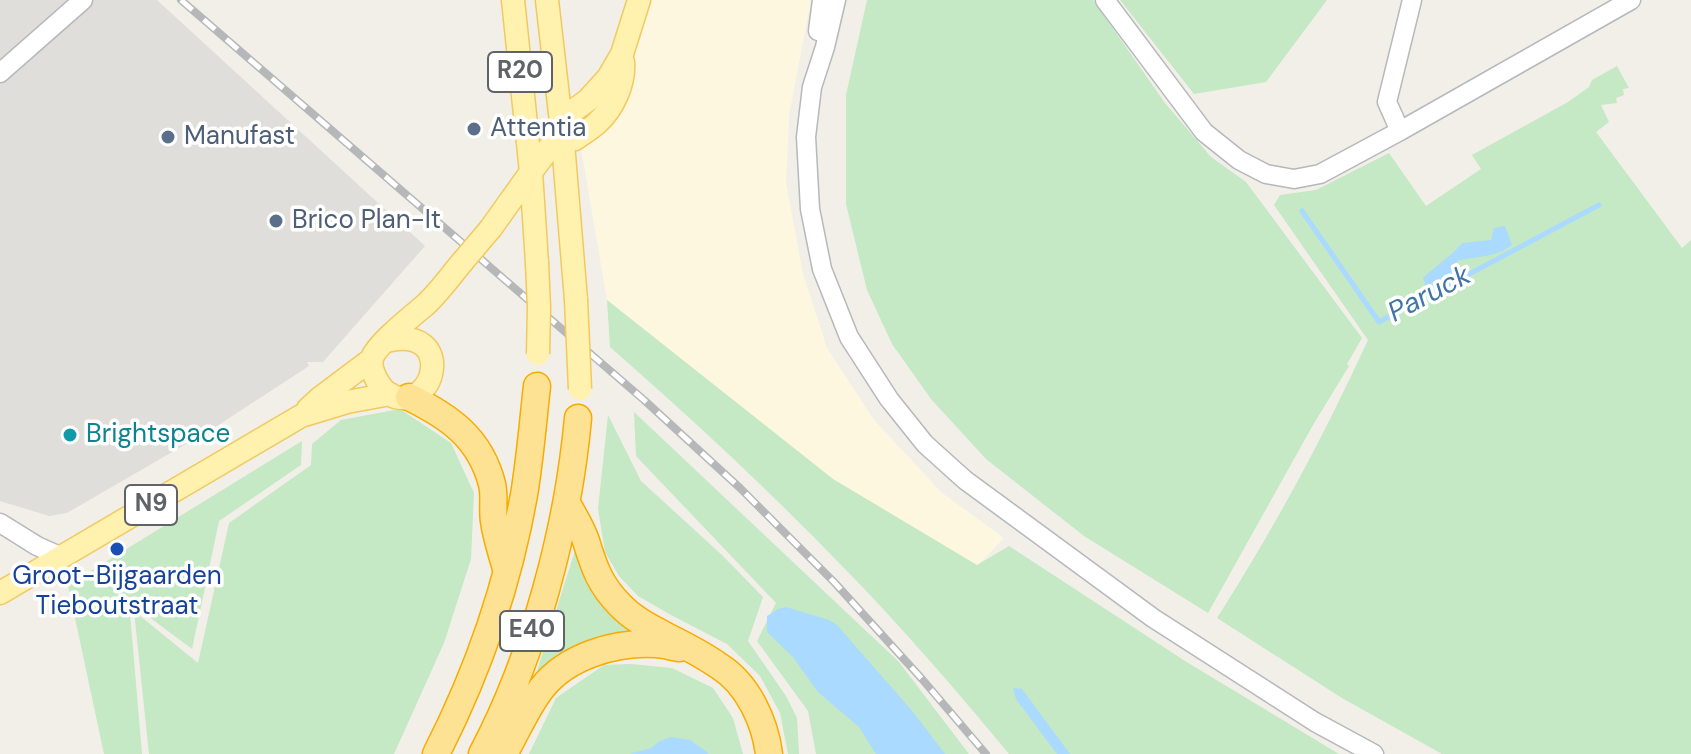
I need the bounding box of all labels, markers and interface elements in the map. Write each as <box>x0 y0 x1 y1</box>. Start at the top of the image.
road number: R20 <box>488 52 552 92</box>
place label: Attentia <box>490 113 586 145</box>
marker: Attentia <box>465 120 483 138</box>
place label: Manufast <box>184 121 295 153</box>
marker: Manufast <box>159 128 177 146</box>
place label: Brico Plan-It <box>292 205 441 237</box>
marker: Brico Plan-It <box>267 212 285 230</box>
water label: Paruck <box>1383 259 1477 331</box>
place label: Brightspace <box>86 419 230 451</box>
marker: Brightspace <box>61 426 79 444</box>
road number: N9 <box>125 485 177 525</box>
marker: Groot-Bijgaarden Tieboutstraat <box>108 540 126 558</box>
place label: Groot-Bijgaarden Tieboutstraat <box>12 561 222 622</box>
road number: E40 <box>500 611 564 651</box>

